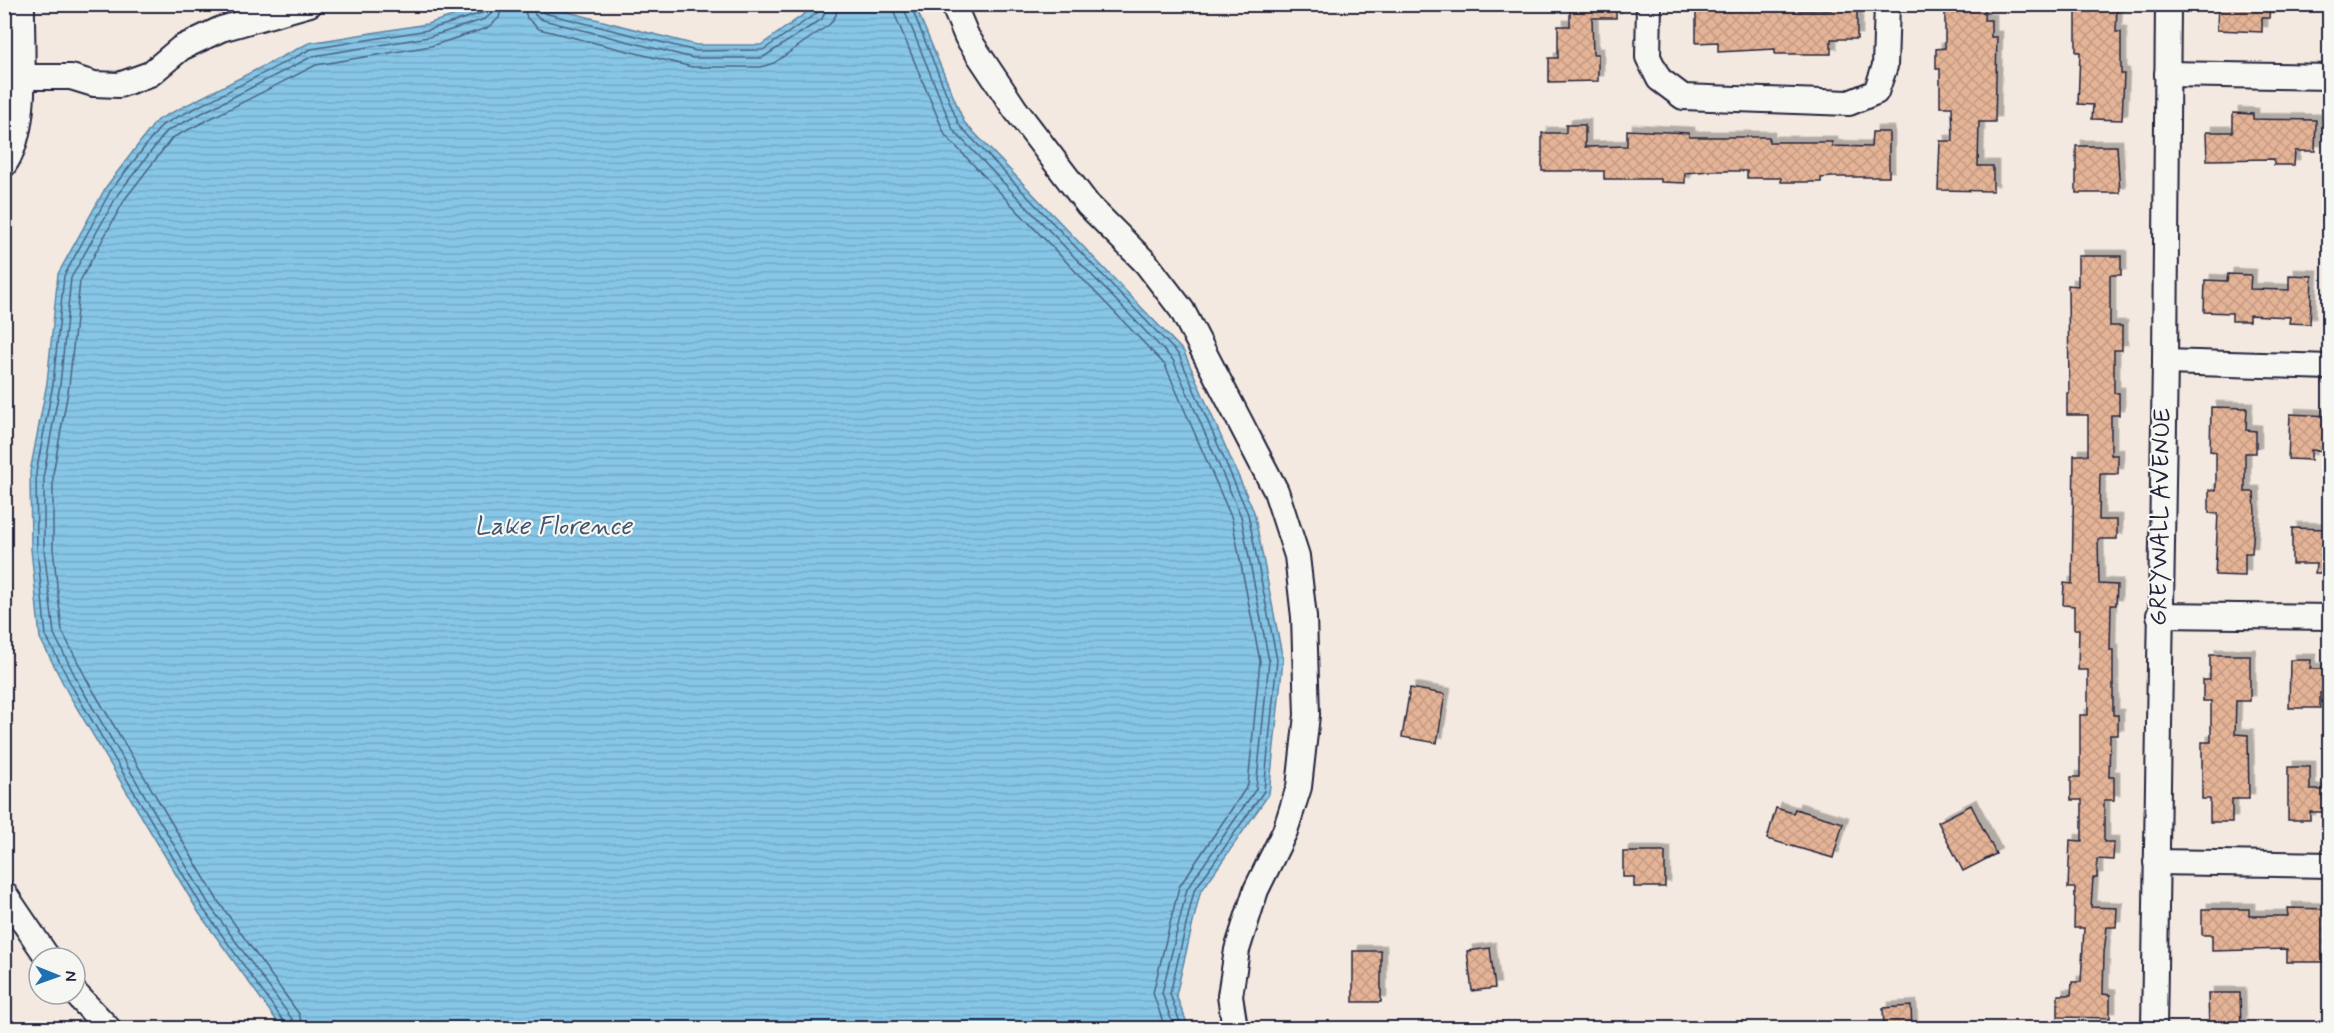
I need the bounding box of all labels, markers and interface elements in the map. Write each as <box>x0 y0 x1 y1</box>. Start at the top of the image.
street label: GREYWALL AVENUE <box>2144 408 2178 626</box>
water label: Lake Florence <box>474 510 633 544</box>
north arrow <box>27 946 87 1006</box>
text: N <box>60 971 81 982</box>

